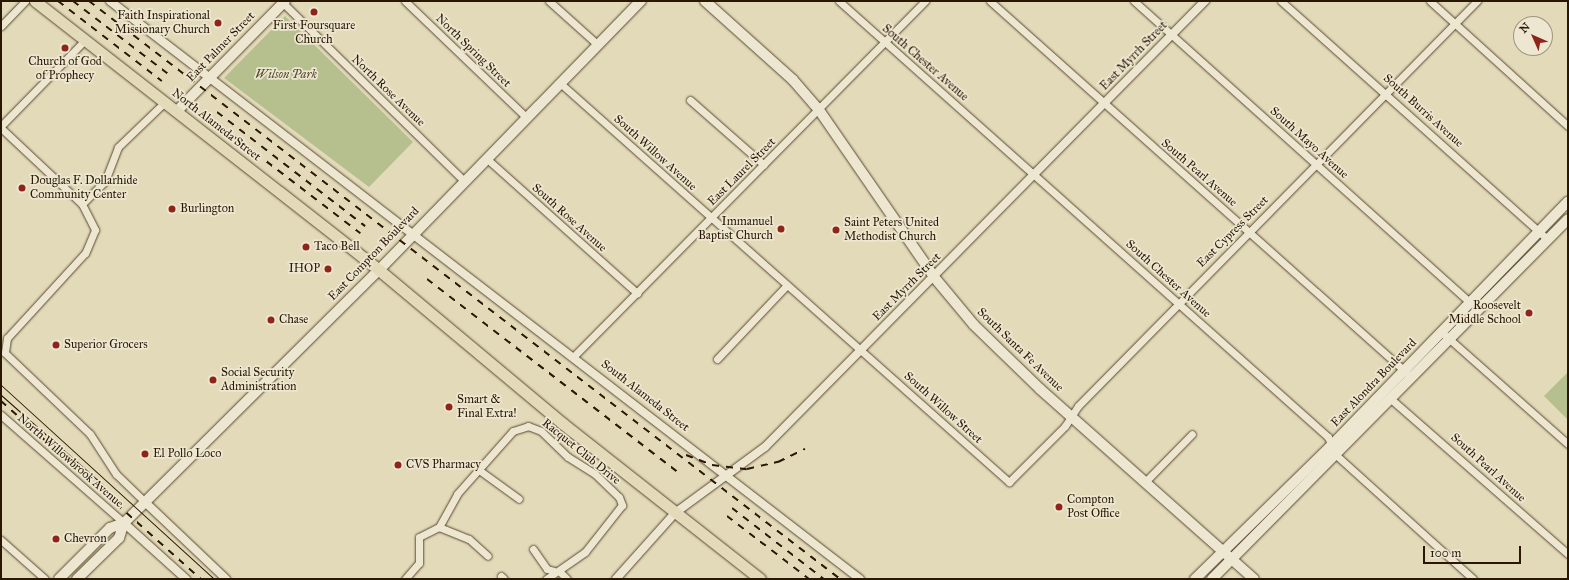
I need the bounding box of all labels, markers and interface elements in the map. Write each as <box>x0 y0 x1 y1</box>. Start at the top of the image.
marker: First Foursquare Church <box>309 7 319 17</box>
place label: Faith Inspirational Missionary Church <box>115 9 210 37</box>
street label: East Palmer Street <box>184 9 258 85</box>
street label: North Spring Street <box>432 11 514 91</box>
north arrow <box>1513 16 1553 56</box>
marker: Faith Inspirational Missionary Church <box>213 18 223 28</box>
street label: East Myrrh Street <box>1097 18 1171 94</box>
place label: First Foursquare Church <box>273 19 355 47</box>
text: N <box>1517 20 1533 36</box>
street label: South Chester Avenue <box>879 22 971 104</box>
marker: Church of God of Prophecy <box>60 43 70 53</box>
street label: North Rose Avenue <box>348 52 428 130</box>
place label: Church of God of Prophecy <box>28 55 102 83</box>
park label: Wilson Park <box>255 68 317 82</box>
street label: South Burris Avenue <box>1380 71 1466 151</box>
street label: North Alameda Street <box>169 86 263 164</box>
street label: South Mayo Avenue <box>1267 104 1351 182</box>
street label: South Willow Avenue <box>611 112 699 194</box>
street label: East Laurel Street <box>705 135 779 209</box>
street label: South Pearl Avenue <box>1158 136 1240 210</box>
place label: Douglas F. Dollarhide Community Center <box>30 174 137 202</box>
street label: South Rose Avenue <box>529 181 609 255</box>
marker: Douglas F. Dollarhide Community Center <box>17 183 27 193</box>
street label: East Cypress Street <box>1194 193 1272 271</box>
place label: Burlington <box>180 202 234 216</box>
marker: Burlington <box>167 204 177 214</box>
street label: East Compton Boulevard <box>326 204 422 304</box>
place label: Immanuel Baptist Church <box>698 215 773 243</box>
place label: Saint Peters United Methodist Church <box>844 216 939 244</box>
marker: Immanuel Baptist Church <box>776 224 786 234</box>
marker: Saint Peters United Methodist Church <box>831 225 841 235</box>
street label: South Chester Avenue <box>1123 237 1213 321</box>
place label: Taco Bell <box>314 240 360 254</box>
marker: Taco Bell <box>301 242 311 252</box>
street label: East Myrrh Street <box>870 250 944 324</box>
place label: IHOP <box>289 262 320 276</box>
marker: IHOP <box>323 264 333 274</box>
place label: Roosevelt Middle School <box>1448 299 1521 327</box>
street label: South Santa Fe Avenue <box>974 305 1066 395</box>
marker: Roosevelt Middle School <box>1524 308 1534 318</box>
place label: Chase <box>279 313 308 327</box>
marker: Chase <box>266 315 276 325</box>
street label: East Alondra Boulevard <box>1328 336 1420 430</box>
place label: Superior Grocers <box>64 338 148 352</box>
marker: Superior Grocers <box>51 340 61 350</box>
street label: South Alameda Street <box>598 357 692 435</box>
place label: Social Security Administration <box>221 366 297 394</box>
street label: South Willow Street <box>901 369 985 447</box>
marker: Social Security Administration <box>208 375 218 385</box>
place label: Smart & Final Extra! <box>457 393 517 421</box>
marker: Smart & Final Extra! <box>444 402 454 412</box>
street label: North Willowbrook Avenue <box>14 411 126 511</box>
street label: Racquet Club Drive <box>539 416 623 488</box>
street label: South Pearl Avenue <box>1448 431 1528 505</box>
place label: El Pollo Loco <box>153 447 221 461</box>
marker: El Pollo Loco <box>140 449 150 459</box>
place label: CVS Pharmacy <box>406 458 481 472</box>
marker: CVS Pharmacy <box>393 460 403 470</box>
place label: Compton Post Office <box>1067 493 1120 521</box>
marker: Compton Post Office <box>1054 502 1064 512</box>
place label: Chevron <box>64 532 107 546</box>
marker: Chevron <box>51 534 61 544</box>
scale bar <box>1425 538 1523 564</box>
text: 100 m <box>1430 546 1461 560</box>

